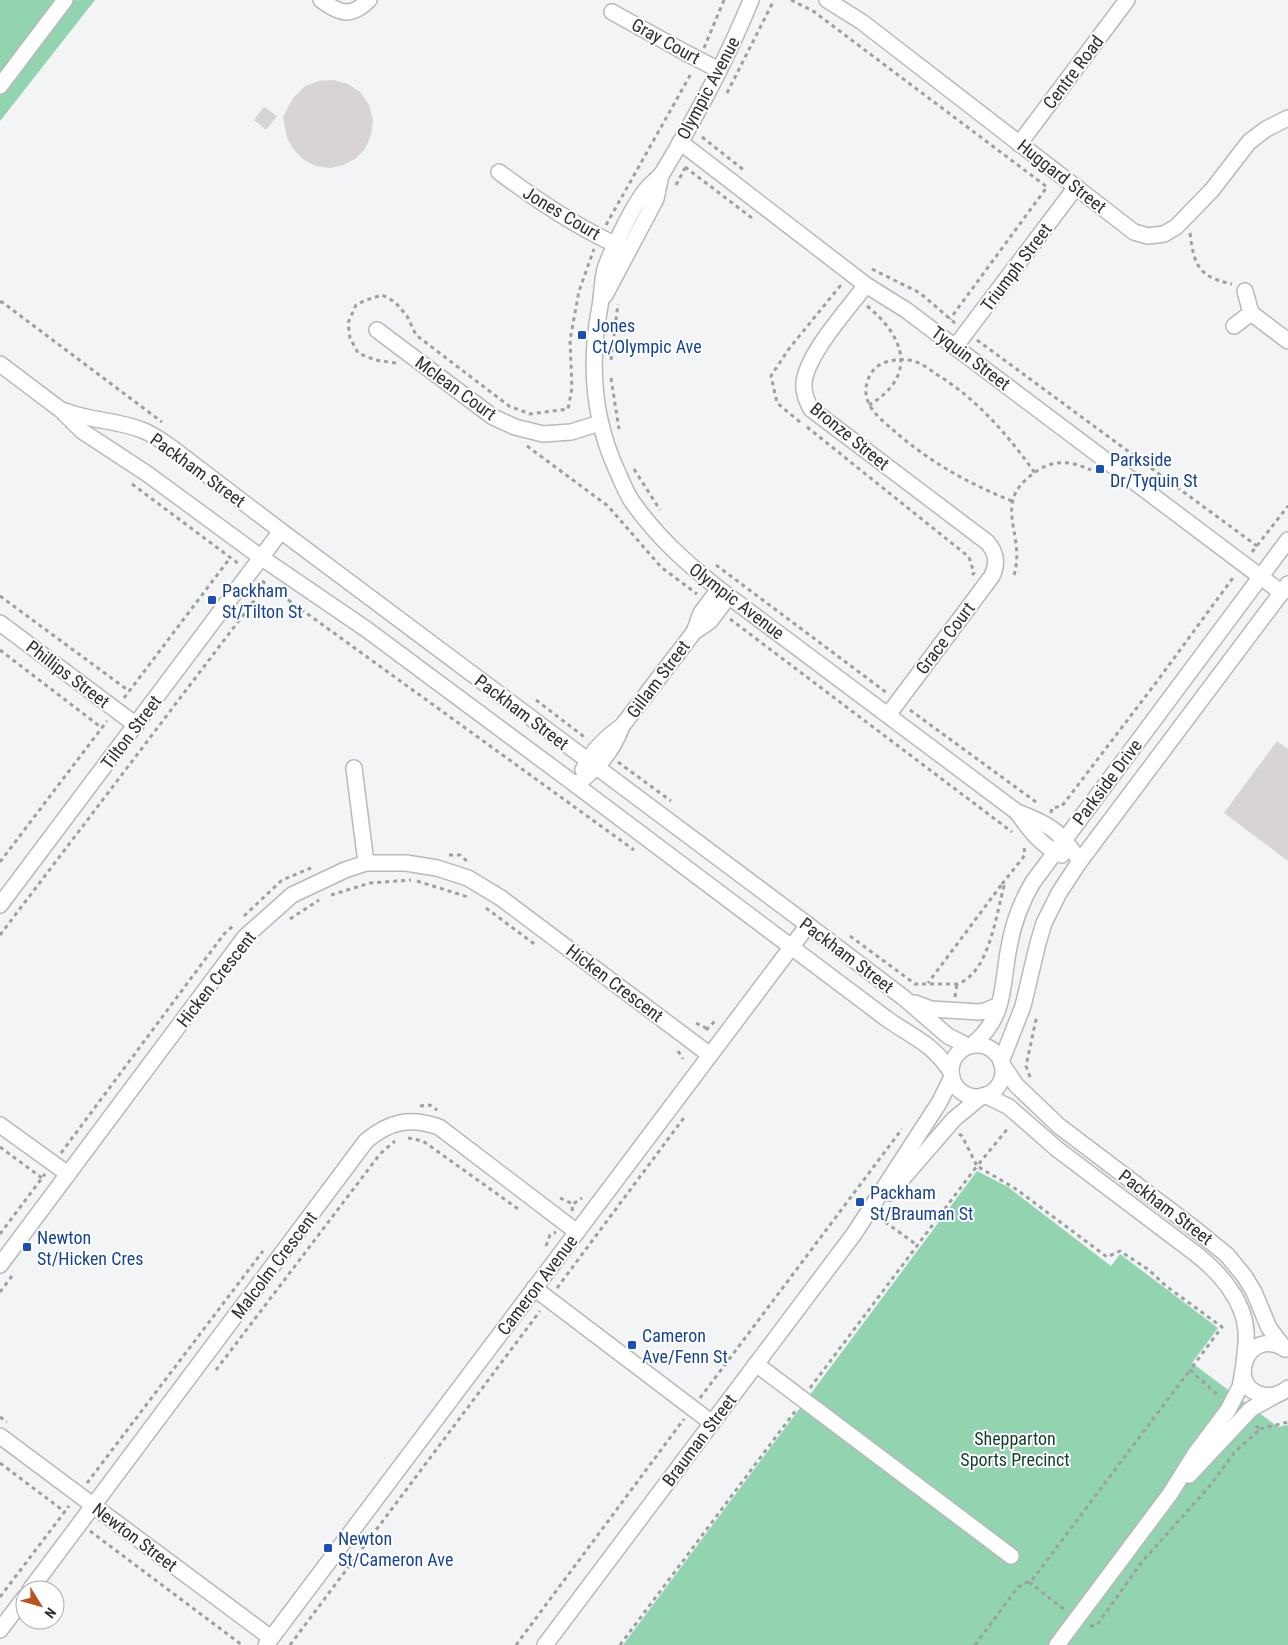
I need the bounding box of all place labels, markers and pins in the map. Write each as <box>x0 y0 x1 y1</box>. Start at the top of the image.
place label: Jones Ct/Olympic Ave <box>592 315 702 357</box>
marker: Jones Ct/Olympic Ave <box>576 329 588 341</box>
place label: Parkside Dr/Tyquin St <box>1110 449 1198 491</box>
marker: Parkside Dr/Tyquin St <box>1094 463 1106 475</box>
place label: Packham St/Tilton St <box>222 580 303 622</box>
marker: Packham St/Tilton St <box>206 594 218 606</box>
place label: Packham St/Brauman St <box>870 1182 973 1224</box>
marker: Packham St/Brauman St <box>854 1196 866 1208</box>
place label: Newton St/Hicken Cres <box>37 1227 143 1269</box>
marker: Newton St/Hicken Cres <box>21 1241 33 1253</box>
place label: Cameron Ave/Fenn St <box>642 1325 728 1367</box>
marker: Cameron Ave/Fenn St <box>626 1339 638 1351</box>
place label: Newton St/Cameron Ave <box>338 1528 453 1570</box>
marker: Newton St/Cameron Ave <box>322 1542 334 1554</box>

